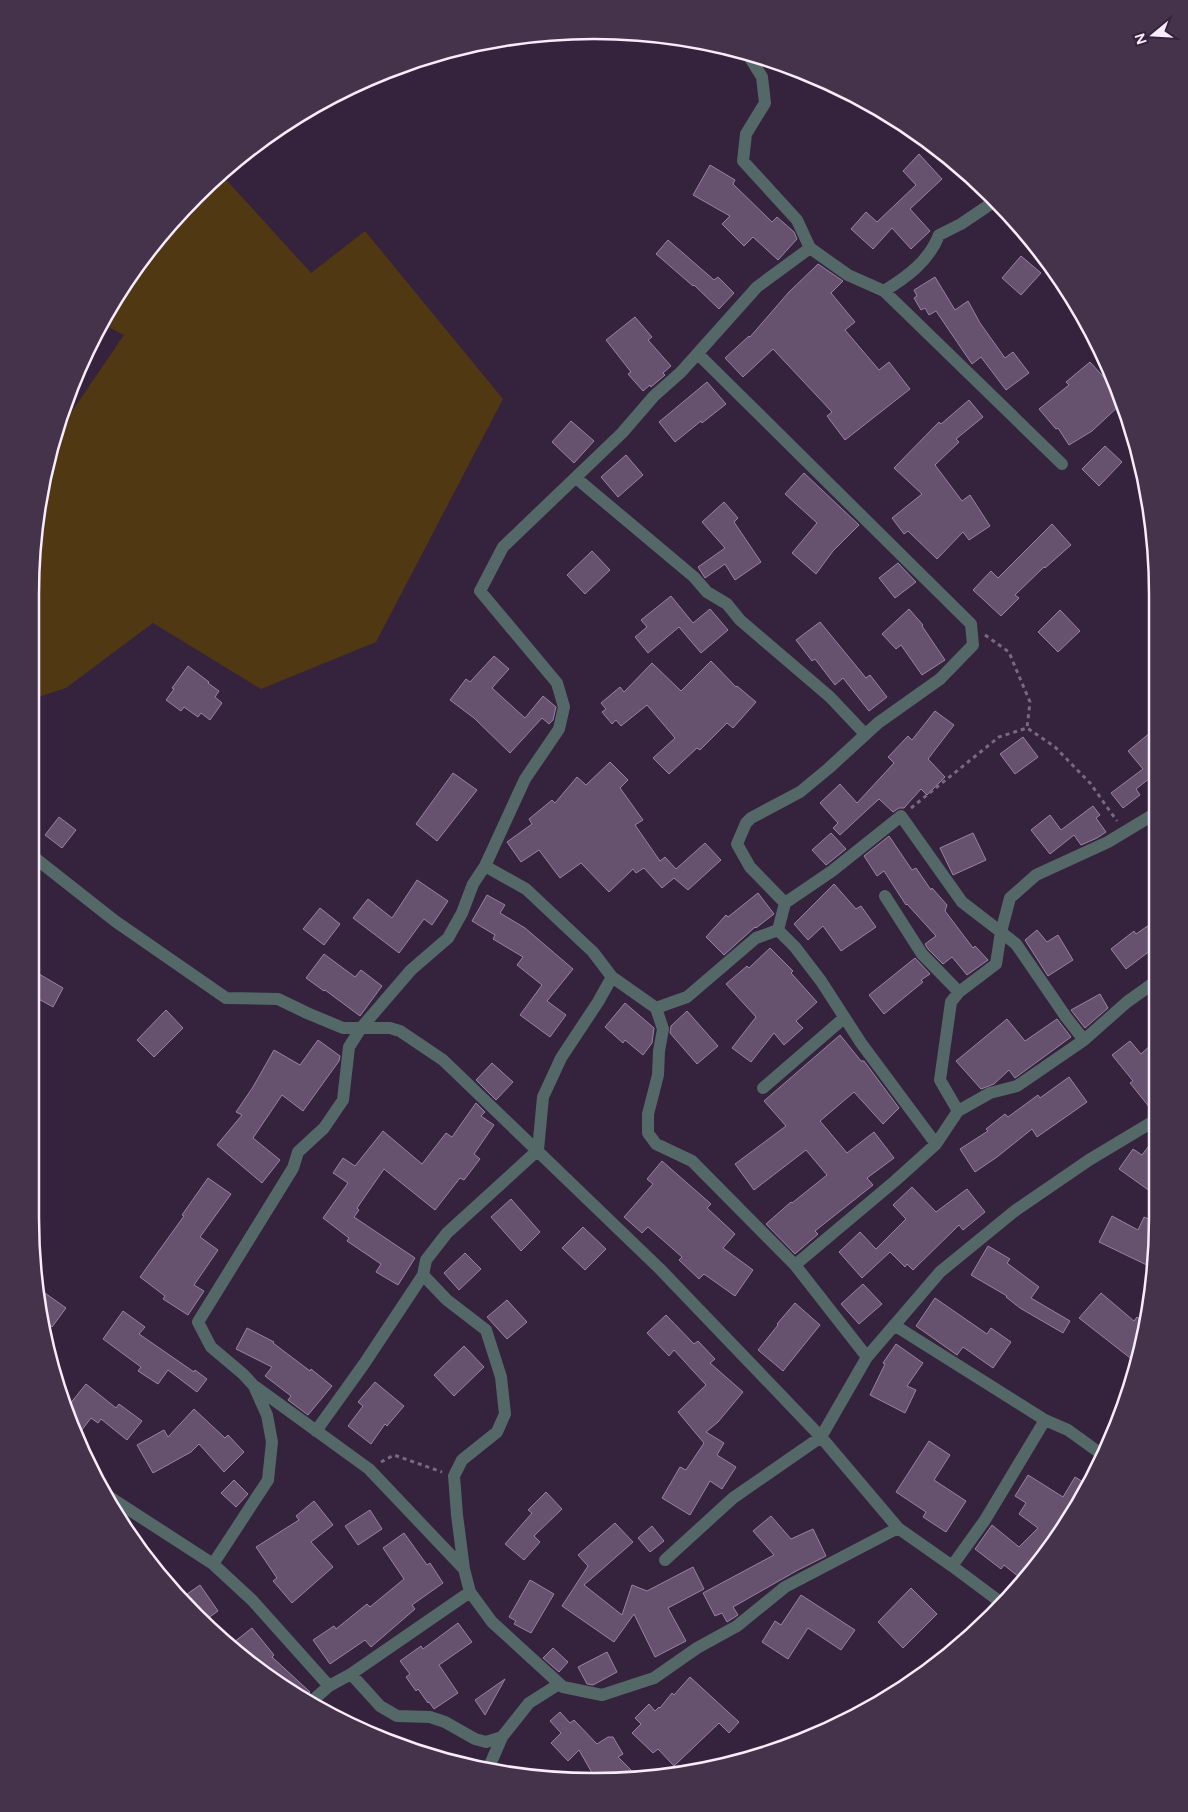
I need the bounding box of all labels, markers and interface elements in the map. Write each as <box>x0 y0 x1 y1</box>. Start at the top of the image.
north arrow <box>1128 10 1178 60</box>
text: N <box>1131 31 1151 47</box>

